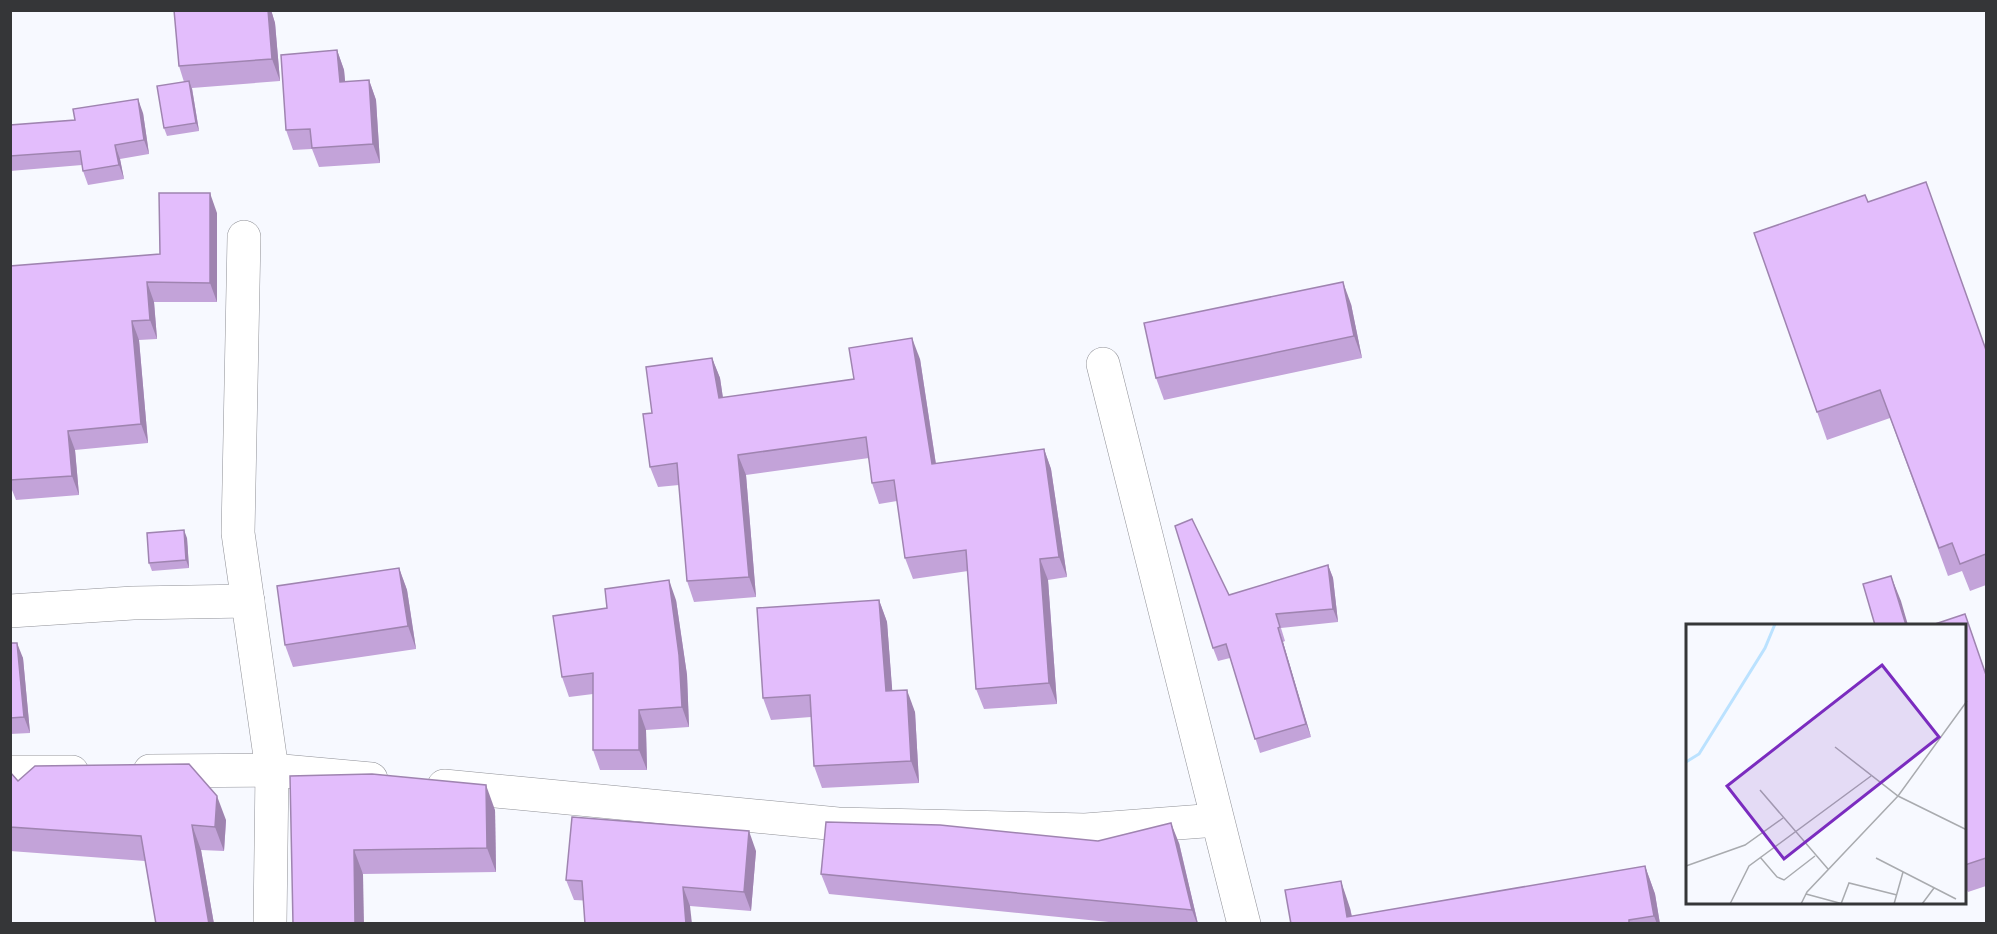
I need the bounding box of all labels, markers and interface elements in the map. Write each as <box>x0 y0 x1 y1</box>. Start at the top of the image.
inset map <box>1686 624 1967 904</box>

